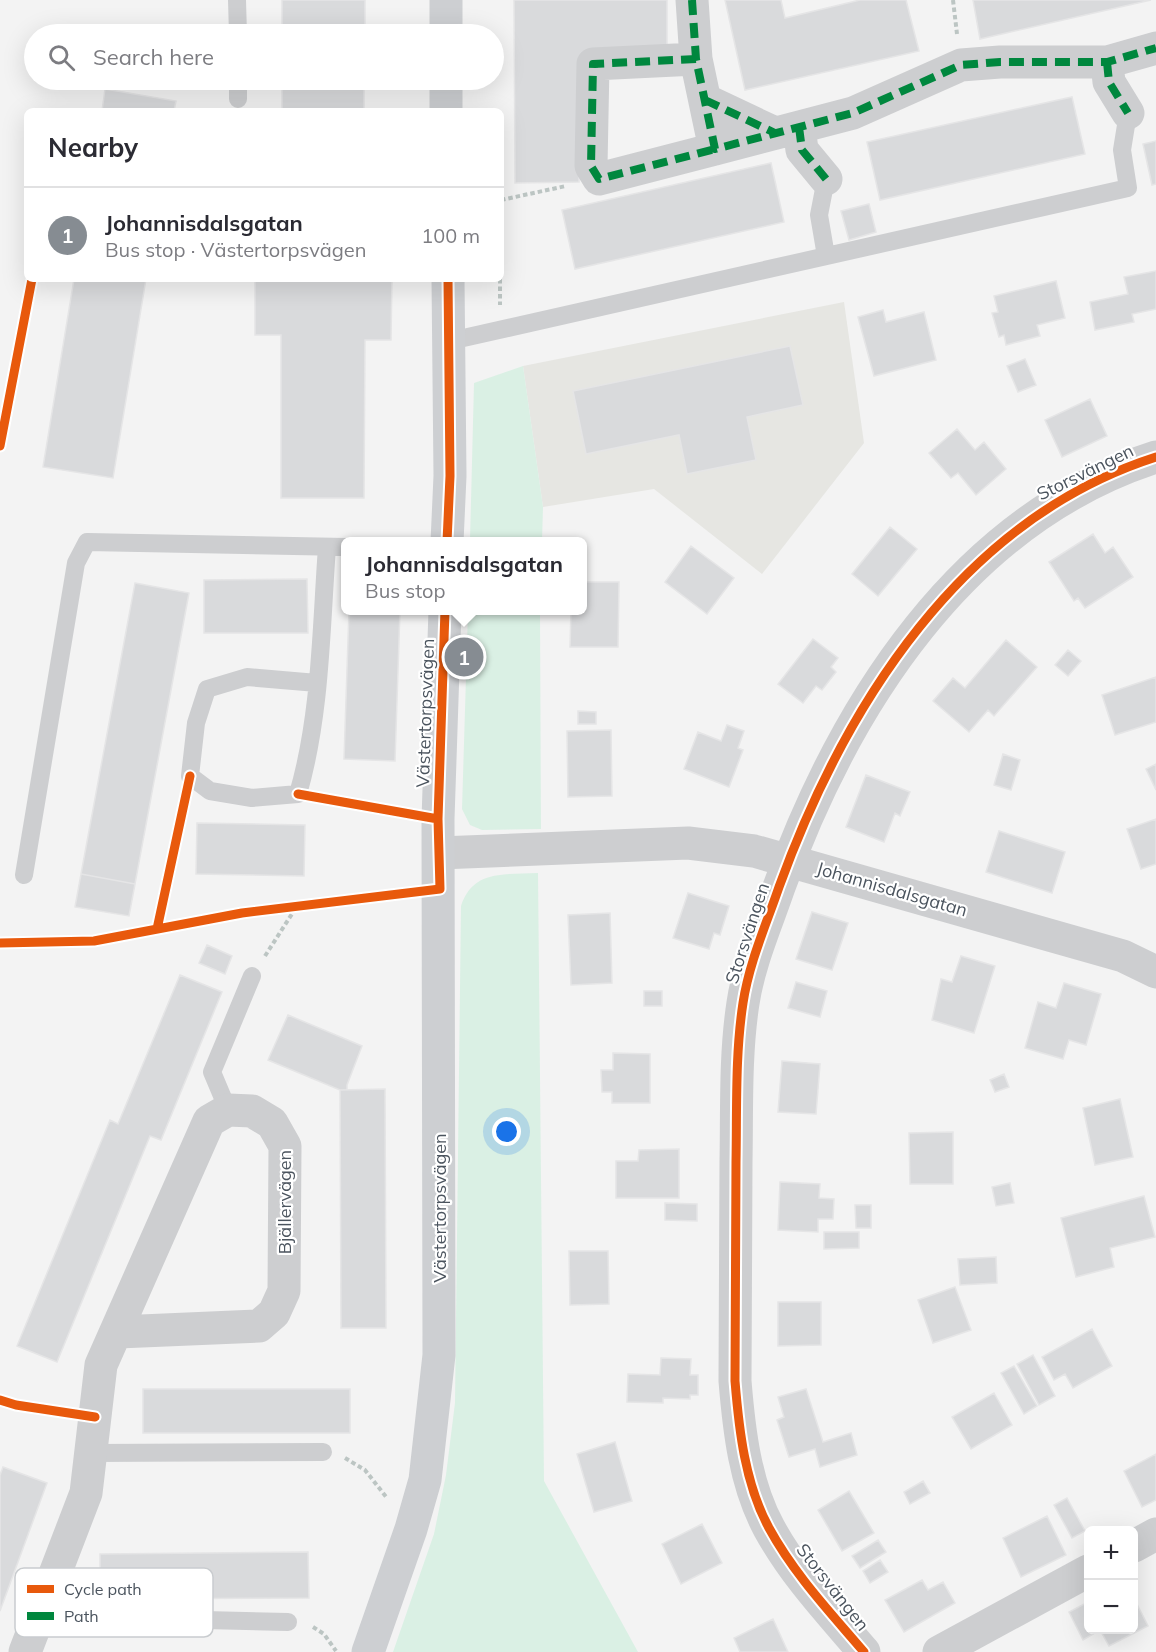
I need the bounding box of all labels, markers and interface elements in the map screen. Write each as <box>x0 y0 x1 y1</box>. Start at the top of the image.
search box <box>24 24 504 90</box>
icon: search <box>45 41 78 74</box>
text: Search here <box>93 43 214 71</box>
text: Nearby <box>48 131 138 164</box>
text: Johannisdalsgatan <box>105 209 303 237</box>
text: 1 <box>62 223 74 248</box>
text: 100 m <box>421 223 480 248</box>
text: Bus stop · Västertorpsvägen <box>105 237 366 262</box>
street label: Storsvängen <box>1033 439 1137 505</box>
popup <box>341 537 587 615</box>
text: Johannisdalsgatan <box>365 550 563 578</box>
text: Bus stop <box>365 578 446 603</box>
pin: 1 <box>444 634 484 680</box>
street label: Västertorpsvägen <box>411 638 439 788</box>
street label: Johannisdalsgatan <box>814 856 970 922</box>
street label: Storsvängen <box>720 880 774 986</box>
your location <box>492 1117 521 1146</box>
street label: Västertorpsvägen <box>428 1133 451 1283</box>
street label: Bjällervägen <box>273 1150 296 1254</box>
map controls <box>1084 1526 1138 1634</box>
button: + <box>1084 1526 1138 1580</box>
street label: Storsvängen <box>792 1539 874 1635</box>
legend <box>15 1568 213 1637</box>
text: Cycle path <box>64 1579 142 1599</box>
button: − <box>1084 1580 1138 1634</box>
text: Path <box>64 1606 99 1626</box>

